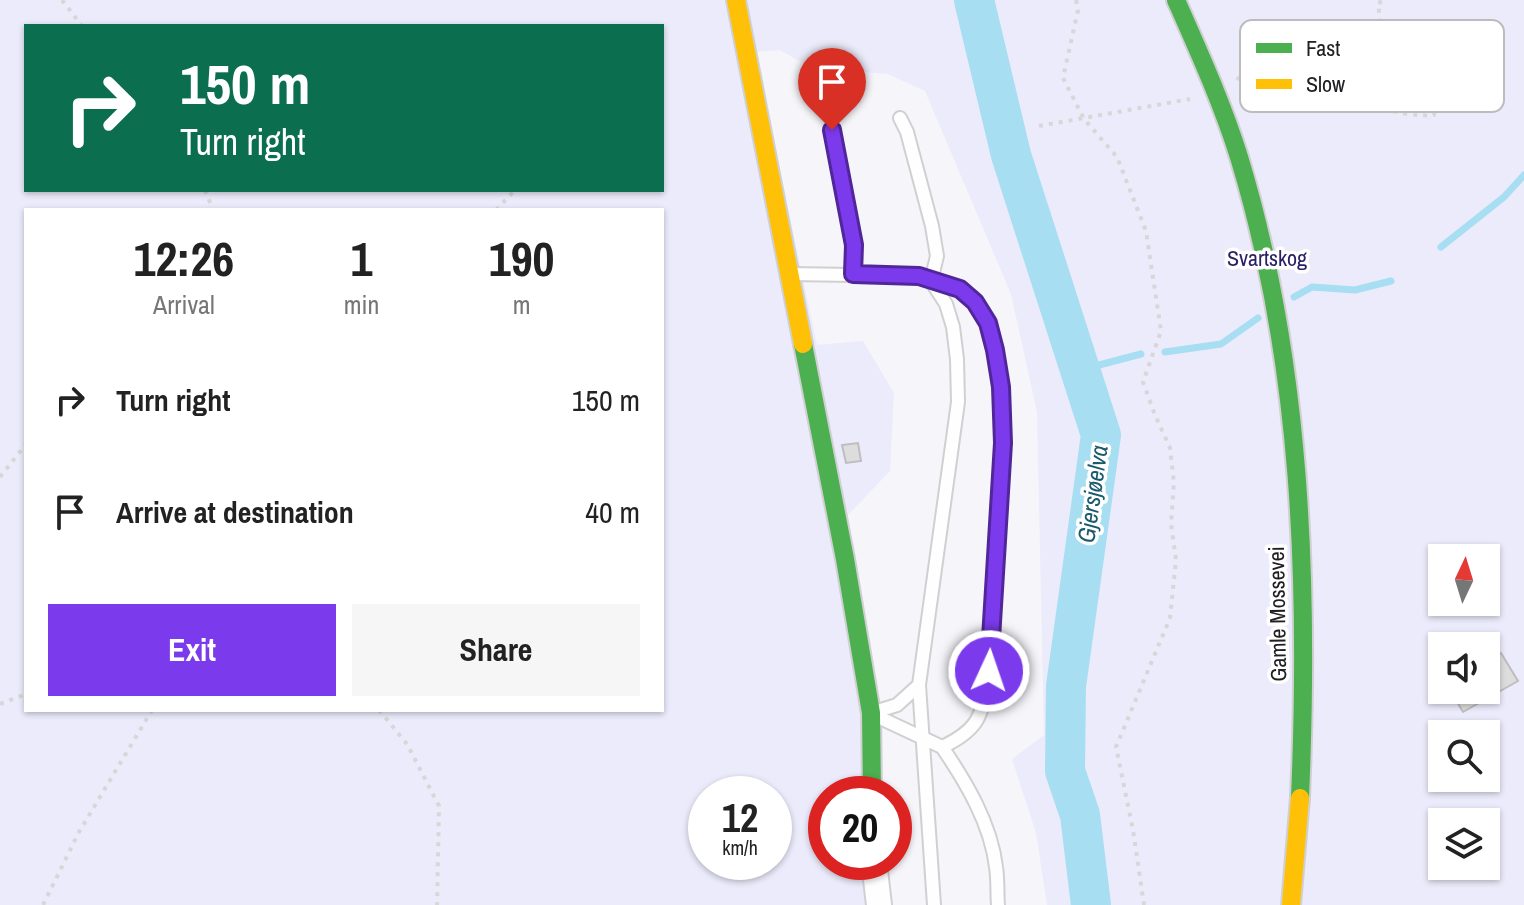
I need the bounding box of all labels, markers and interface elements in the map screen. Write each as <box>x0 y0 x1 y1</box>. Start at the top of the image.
legend <box>1240 20 1504 112</box>
text: Fast <box>1306 33 1340 63</box>
text: 150 m <box>180 46 310 121</box>
pin <box>798 48 866 130</box>
icon: right <box>48 56 152 160</box>
icon: arrive <box>810 60 854 104</box>
text: Slow <box>1306 69 1345 99</box>
text: Turn right <box>180 118 305 166</box>
text: 12:26 <box>134 226 234 291</box>
text: 1 <box>351 226 372 291</box>
text: 190 <box>489 226 554 291</box>
park label: Svartskog <box>1227 243 1307 273</box>
text: Arrival <box>153 287 215 322</box>
text: min <box>344 287 379 322</box>
text: m <box>513 287 531 322</box>
icon: right <box>48 378 92 422</box>
text: Turn right <box>116 380 230 420</box>
text: 150 m <box>572 380 640 420</box>
water label: Gjersjøelva <box>1069 443 1115 545</box>
icon: arrive <box>48 490 92 534</box>
text: Arrive at destination <box>116 492 354 532</box>
text: 40 m <box>585 492 640 532</box>
north arrow <box>1428 544 1500 616</box>
map controls <box>1428 544 1500 880</box>
street label: Gamle Mossevei <box>1261 546 1293 682</box>
button: Exit <box>48 604 336 696</box>
button: Share <box>352 604 640 696</box>
position arrow <box>947 629 1031 713</box>
button: sound <box>1428 632 1500 704</box>
button: search <box>1428 720 1500 792</box>
speed limit sign: 20 <box>808 776 912 880</box>
text: 12 <box>722 791 758 844</box>
button: layers <box>1428 808 1500 880</box>
text: km/h <box>722 834 758 861</box>

